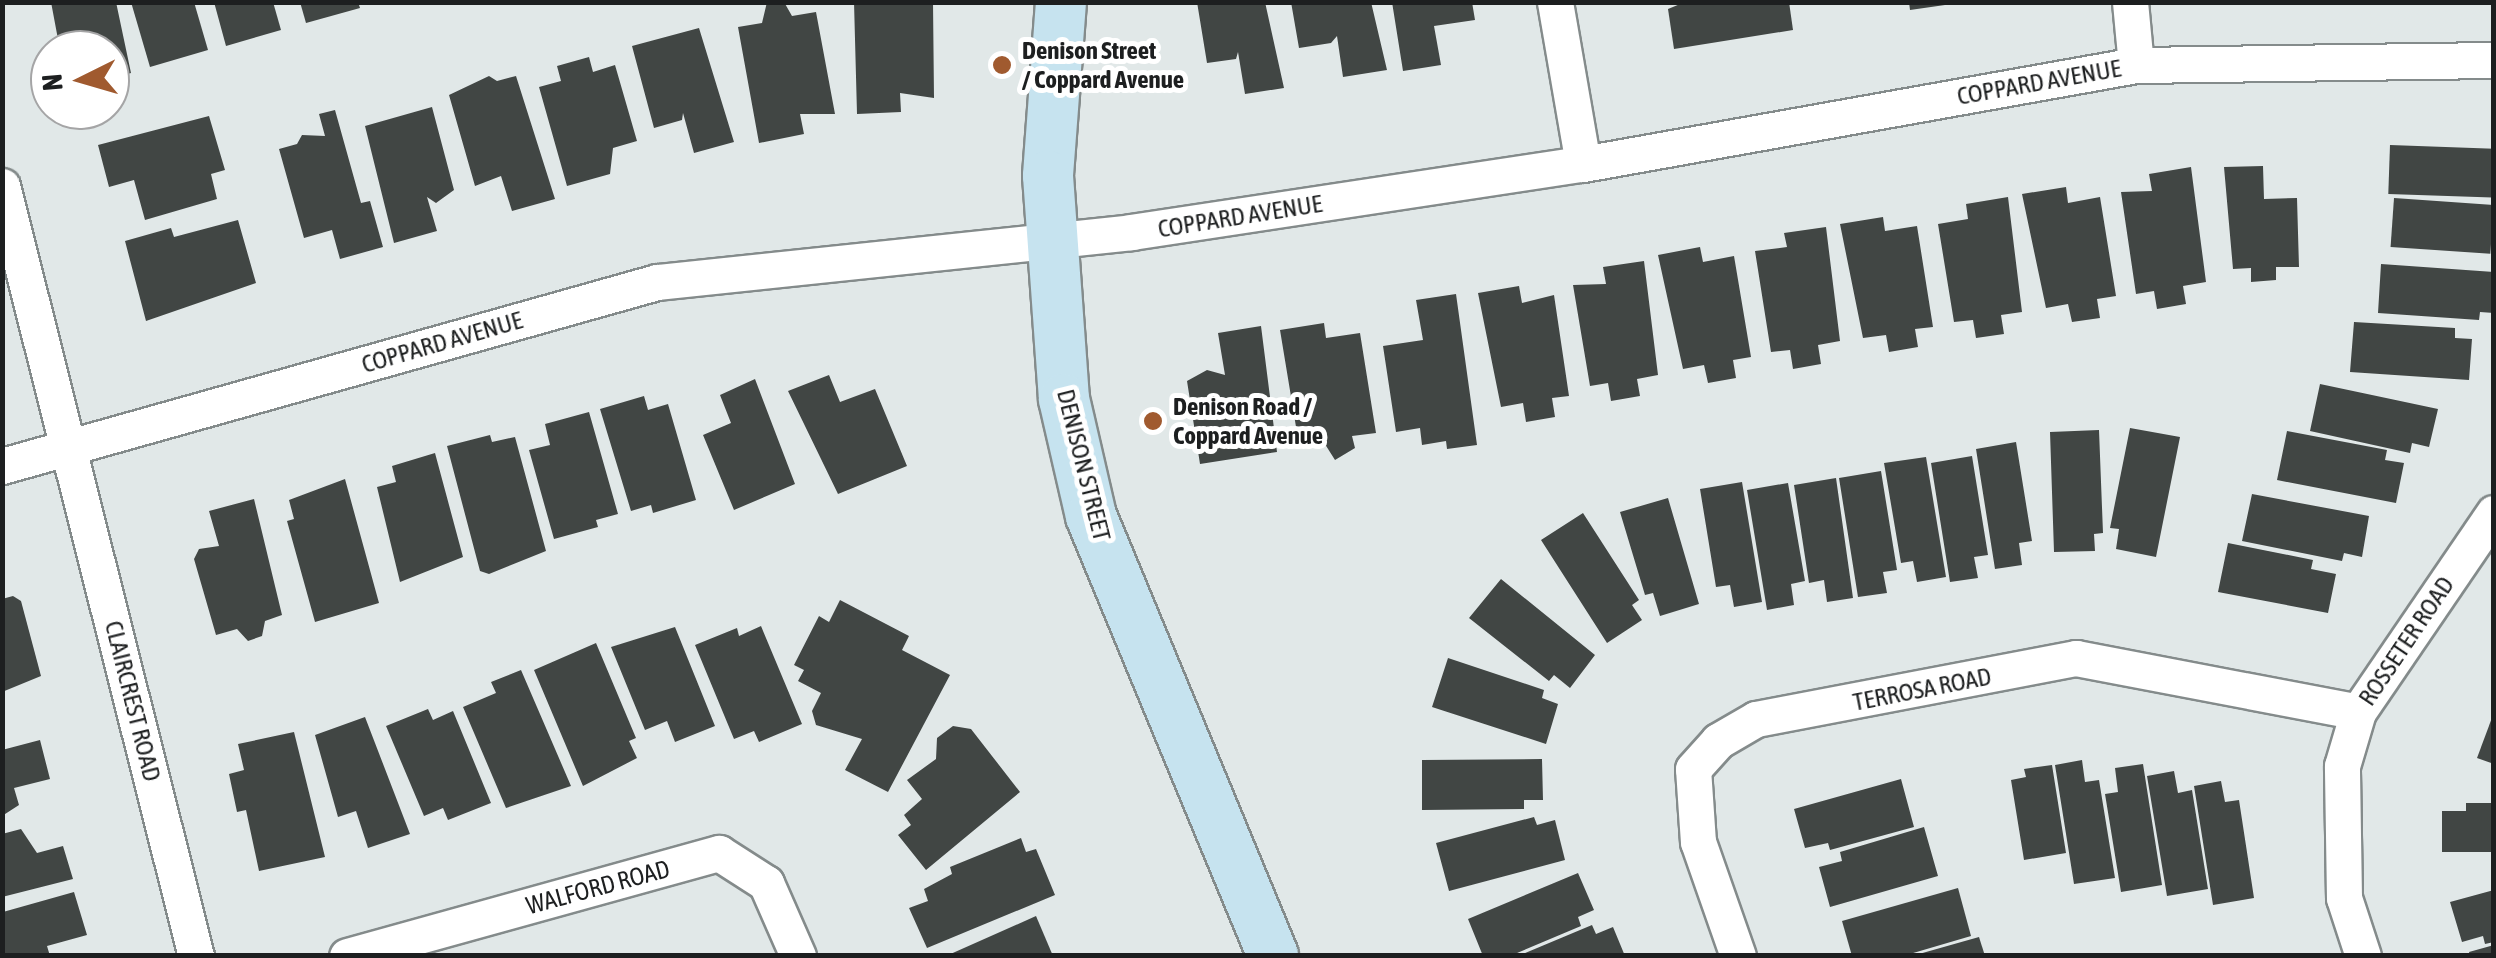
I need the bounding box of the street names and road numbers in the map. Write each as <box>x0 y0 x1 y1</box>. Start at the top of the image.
street label: COPPARD AVENUE <box>1955 53 2123 111</box>
street label: COPPARD AVENUE <box>1156 188 1324 244</box>
street label: COPPARD AVENUE <box>358 305 526 379</box>
street label: DENISON STREET <box>1051 386 1117 544</box>
street label: ROSSETER ROAD <box>2352 571 2460 711</box>
street label: CLAIRCREST ROAD <box>99 618 167 784</box>
street label: TERROSA ROAD <box>1850 661 1994 717</box>
street label: WALFORD ROAD <box>523 853 673 921</box>

